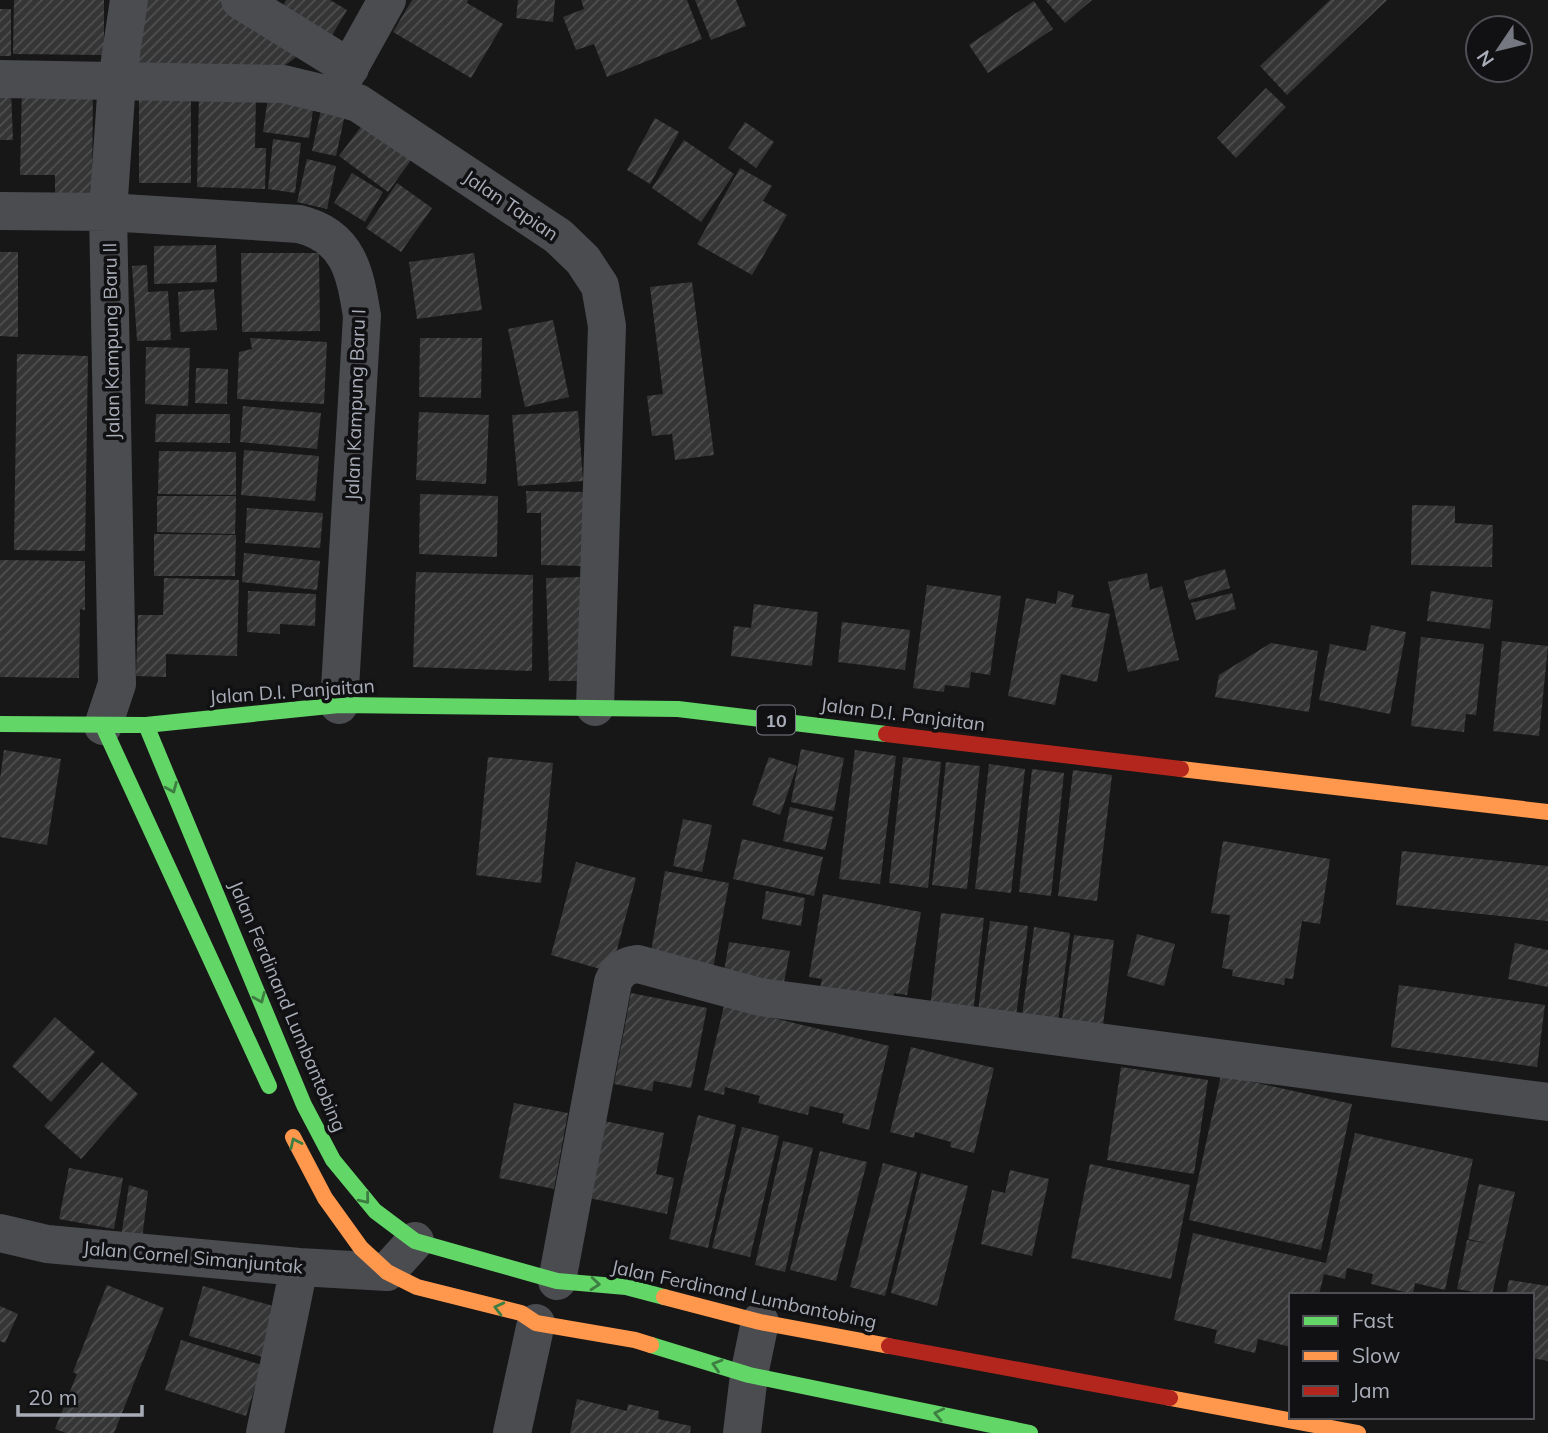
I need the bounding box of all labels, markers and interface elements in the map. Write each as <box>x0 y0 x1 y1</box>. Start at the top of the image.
north arrow <box>1464 14 1534 84</box>
text: N <box>1471 46 1499 72</box>
street label: Jalan Tapian <box>459 164 563 246</box>
street label: Jalan Kampung Baru II <box>97 242 125 440</box>
street label: Jalan Kampung Baru I <box>340 309 370 501</box>
street label: Jalan D.I. Panjaitan <box>208 673 376 709</box>
street label: Jalan D.I. Panjaitan <box>819 692 987 736</box>
road number: 10 <box>757 706 795 734</box>
one-way arrow <box>164 782 178 794</box>
street label: Jalan Ferdinand Lumbantobing <box>224 877 352 1135</box>
one-way arrow <box>251 992 265 1004</box>
one-way arrow <box>290 1138 304 1150</box>
one-way arrow <box>356 1191 369 1203</box>
street label: Jalan Cornel Simanjuntak <box>82 1235 304 1279</box>
street label: Jalan Ferdinand Lumbantobing <box>609 1254 879 1334</box>
one-way arrow <box>590 1276 601 1291</box>
legend <box>1289 1293 1534 1419</box>
one-way arrow <box>493 1302 505 1316</box>
text: Fast <box>1352 1307 1394 1333</box>
text: Slow <box>1352 1342 1400 1368</box>
one-way arrow <box>712 1358 724 1373</box>
scale bar <box>18 1374 142 1418</box>
text: Jam <box>1352 1377 1390 1403</box>
text: 20 m <box>28 1384 77 1410</box>
one-way arrow <box>933 1408 945 1423</box>

